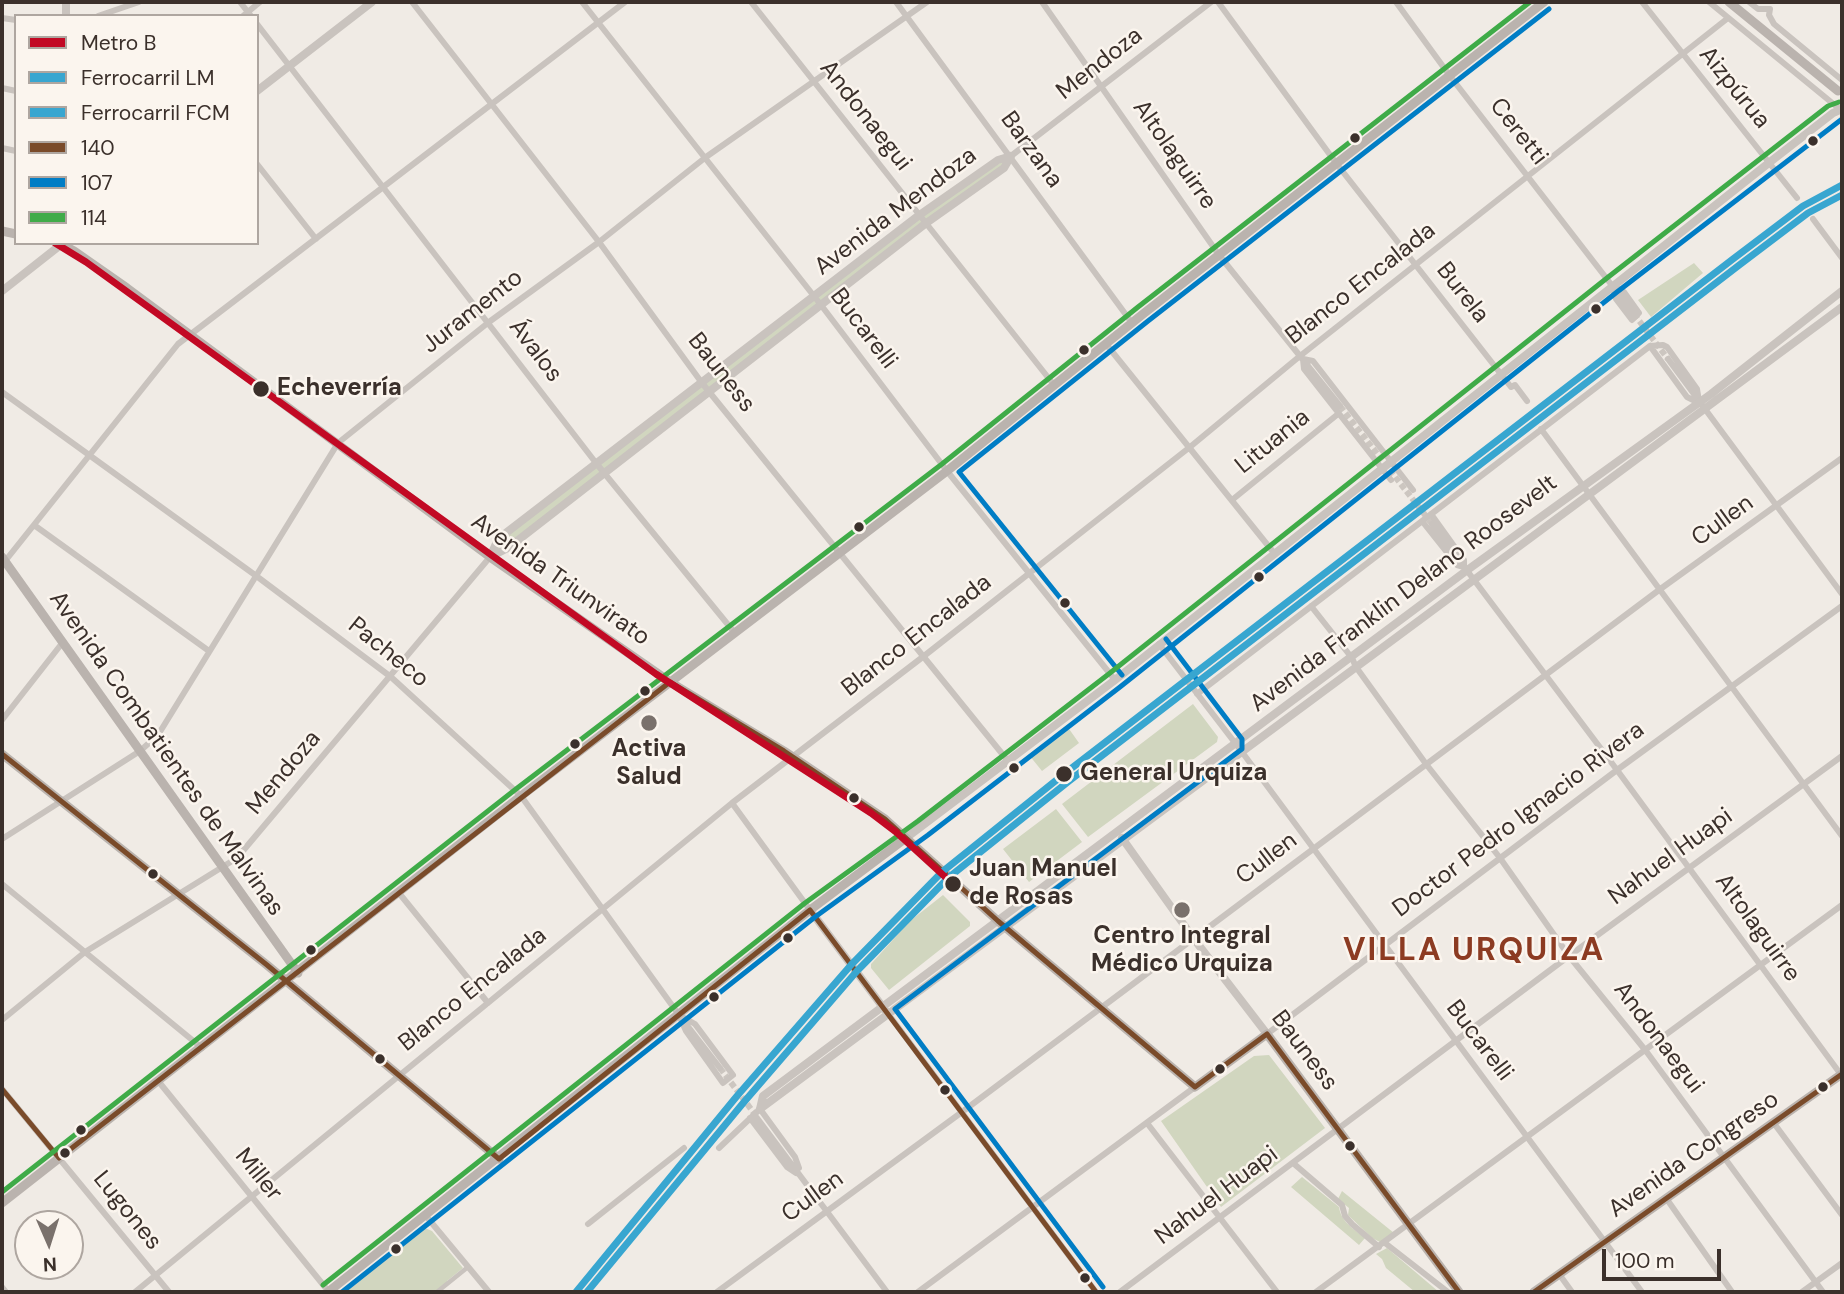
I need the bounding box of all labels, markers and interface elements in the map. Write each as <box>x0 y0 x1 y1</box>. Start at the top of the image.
legend <box>14 14 259 245</box>
street label: Mendoza <box>1051 22 1149 106</box>
text: Metro B <box>81 29 157 57</box>
street label: Aizpúrua <box>1692 41 1776 135</box>
street label: Andonaegui <box>813 55 917 177</box>
text: Ferrocarril LM <box>81 64 214 92</box>
street label: Ceretti <box>1483 93 1553 171</box>
street label: Altolaguirre <box>1126 95 1222 215</box>
text: Ferrocarril FCM <box>81 99 230 127</box>
street label: Barzana <box>994 106 1068 194</box>
unlabelled marker <box>1348 131 1362 145</box>
text: 140 <box>81 134 115 162</box>
unlabelled marker <box>1806 134 1820 148</box>
street label: Avenida Mendoza <box>809 142 983 282</box>
text: 107 <box>81 169 113 197</box>
text: 114 <box>81 204 107 232</box>
street label: Blanco Encalada <box>1281 217 1441 351</box>
street label: Burela <box>1430 257 1494 329</box>
street label: Juramento <box>417 264 529 360</box>
street label: Bucarelli <box>823 283 903 375</box>
unlabelled marker <box>1589 302 1603 316</box>
street label: Ávalos <box>502 314 568 388</box>
street label: Bauness <box>681 328 761 418</box>
unlabelled marker <box>1077 343 1091 357</box>
place label: Echeverría <box>277 375 402 403</box>
marker: Echeverría <box>251 379 271 399</box>
street label: Lituania <box>1230 403 1316 481</box>
street label: Avenida Franklin Delano Roosevelt <box>1245 469 1563 719</box>
street label: Cullen <box>1687 489 1759 553</box>
street label: Avenida Triunvirato <box>465 507 655 653</box>
unlabelled marker <box>852 520 866 534</box>
street label: Blanco Encalada <box>837 569 997 703</box>
unlabelled marker <box>1252 570 1266 584</box>
street label: Avenida Combatientes de Malvinas <box>42 586 290 922</box>
unlabelled marker <box>1058 596 1072 610</box>
street label: Pacheco <box>342 612 434 694</box>
unlabelled marker <box>638 684 652 698</box>
marker: Activa Salud <box>639 713 659 733</box>
street label: Doctor Pedro Ignacio Rivera <box>1388 716 1650 924</box>
street label: Mendoza <box>241 725 327 821</box>
place label: Activa Salud <box>612 736 686 792</box>
unlabelled marker <box>568 737 582 751</box>
place label: General Urquiza <box>1080 760 1267 788</box>
unlabelled marker <box>1007 761 1021 775</box>
marker: General Urquiza <box>1054 764 1074 784</box>
unlabelled marker <box>847 791 861 805</box>
street label: Nahuel Huapi <box>1603 802 1739 912</box>
street label: Cullen <box>1231 827 1303 891</box>
place label: Juan Manuel de Rosas <box>969 856 1117 912</box>
unlabelled marker <box>146 867 160 881</box>
street label: Altolaguirre <box>1708 868 1806 988</box>
marker: Juan Manuel de Rosas <box>943 874 963 894</box>
marker: Centro Integral Médico Urquiza <box>1172 900 1192 920</box>
street label: Blanco Encalada <box>393 922 553 1058</box>
place label: Centro Integral Médico Urquiza <box>1091 923 1273 979</box>
unlabelled marker <box>781 931 795 945</box>
district label: VILLA URQUIZA <box>1345 933 1603 971</box>
unlabelled marker <box>304 943 318 957</box>
street label: Andonaegui <box>1607 977 1709 1099</box>
unlabelled marker <box>707 990 721 1004</box>
street label: Bucarelli <box>1439 995 1519 1087</box>
street label: Bauness <box>1265 1005 1343 1097</box>
unlabelled marker <box>373 1052 387 1066</box>
unlabelled marker <box>1213 1062 1227 1076</box>
unlabelled marker <box>1816 1080 1830 1094</box>
unlabelled marker <box>938 1083 952 1097</box>
street label: Avenida Congreso <box>1603 1085 1785 1225</box>
unlabelled marker <box>74 1123 88 1137</box>
unlabelled marker <box>1343 1139 1357 1153</box>
street label: Nahuel Huapi <box>1150 1140 1284 1252</box>
street label: Miller <box>228 1143 288 1207</box>
unlabelled marker <box>58 1146 72 1160</box>
street label: Cullen <box>777 1165 849 1229</box>
street label: Lugones <box>87 1166 167 1256</box>
north arrow <box>14 1210 84 1280</box>
scale bar <box>1606 1234 1725 1278</box>
unlabelled marker <box>389 1242 403 1256</box>
text: 100 m <box>1615 1247 1675 1275</box>
text: N <box>42 1252 58 1277</box>
unlabelled marker <box>1078 1271 1092 1285</box>

